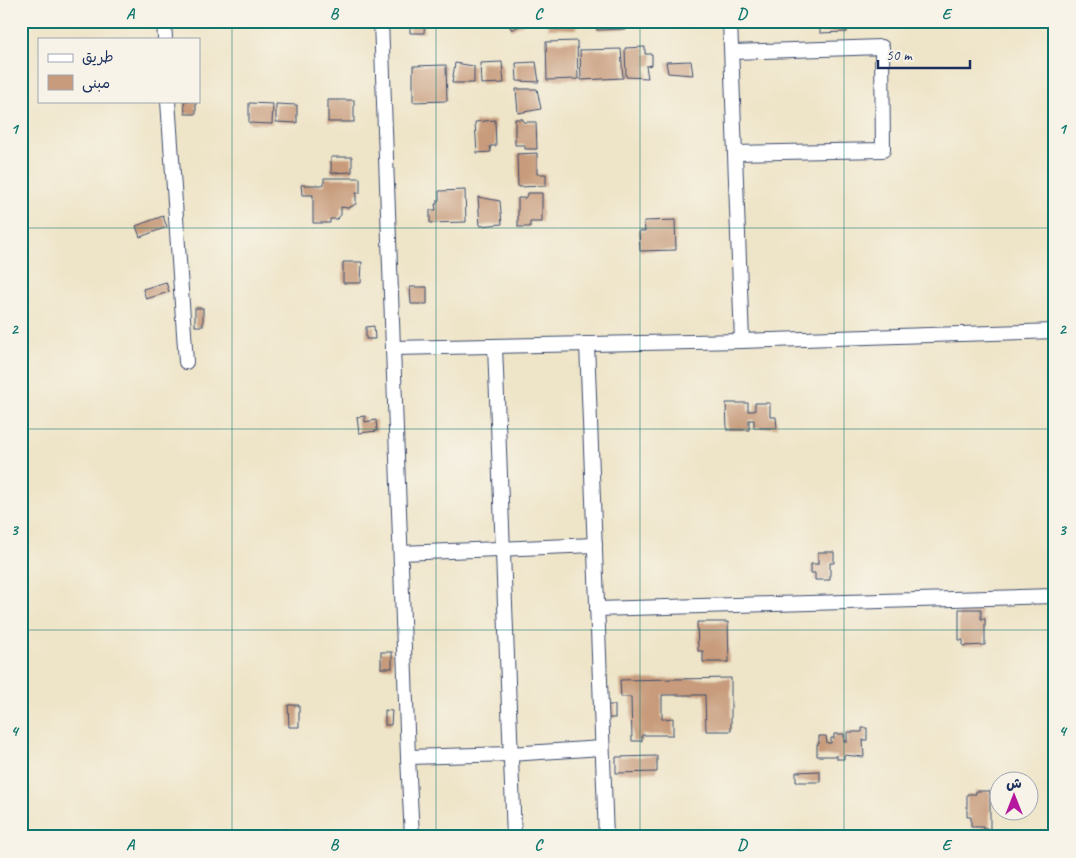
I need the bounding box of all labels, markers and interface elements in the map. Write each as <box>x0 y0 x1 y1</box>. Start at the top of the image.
text: A <box>126 4 136 24</box>
text: B <box>330 4 340 24</box>
text: C <box>534 4 544 24</box>
text: D <box>737 4 748 24</box>
text: E <box>942 4 953 24</box>
legend <box>38 38 200 102</box>
scale bar <box>878 38 971 70</box>
text: 50 m <box>886 46 913 65</box>
text: طريق <box>82 48 114 67</box>
text: مبنى <box>82 74 110 93</box>
text: 1 <box>10 119 19 139</box>
text: 1 <box>1058 119 1067 139</box>
text: 2 <box>10 319 19 339</box>
text: 2 <box>1058 319 1067 339</box>
text: 3 <box>10 520 19 540</box>
text: 3 <box>1058 520 1067 540</box>
text: 4 <box>10 721 19 741</box>
text: 4 <box>1058 721 1067 741</box>
north arrow <box>988 770 1038 820</box>
text: ش <box>1006 775 1022 792</box>
text: A <box>126 835 136 855</box>
text: B <box>330 835 340 855</box>
text: C <box>534 835 544 855</box>
text: D <box>737 835 748 855</box>
text: E <box>942 835 953 855</box>

